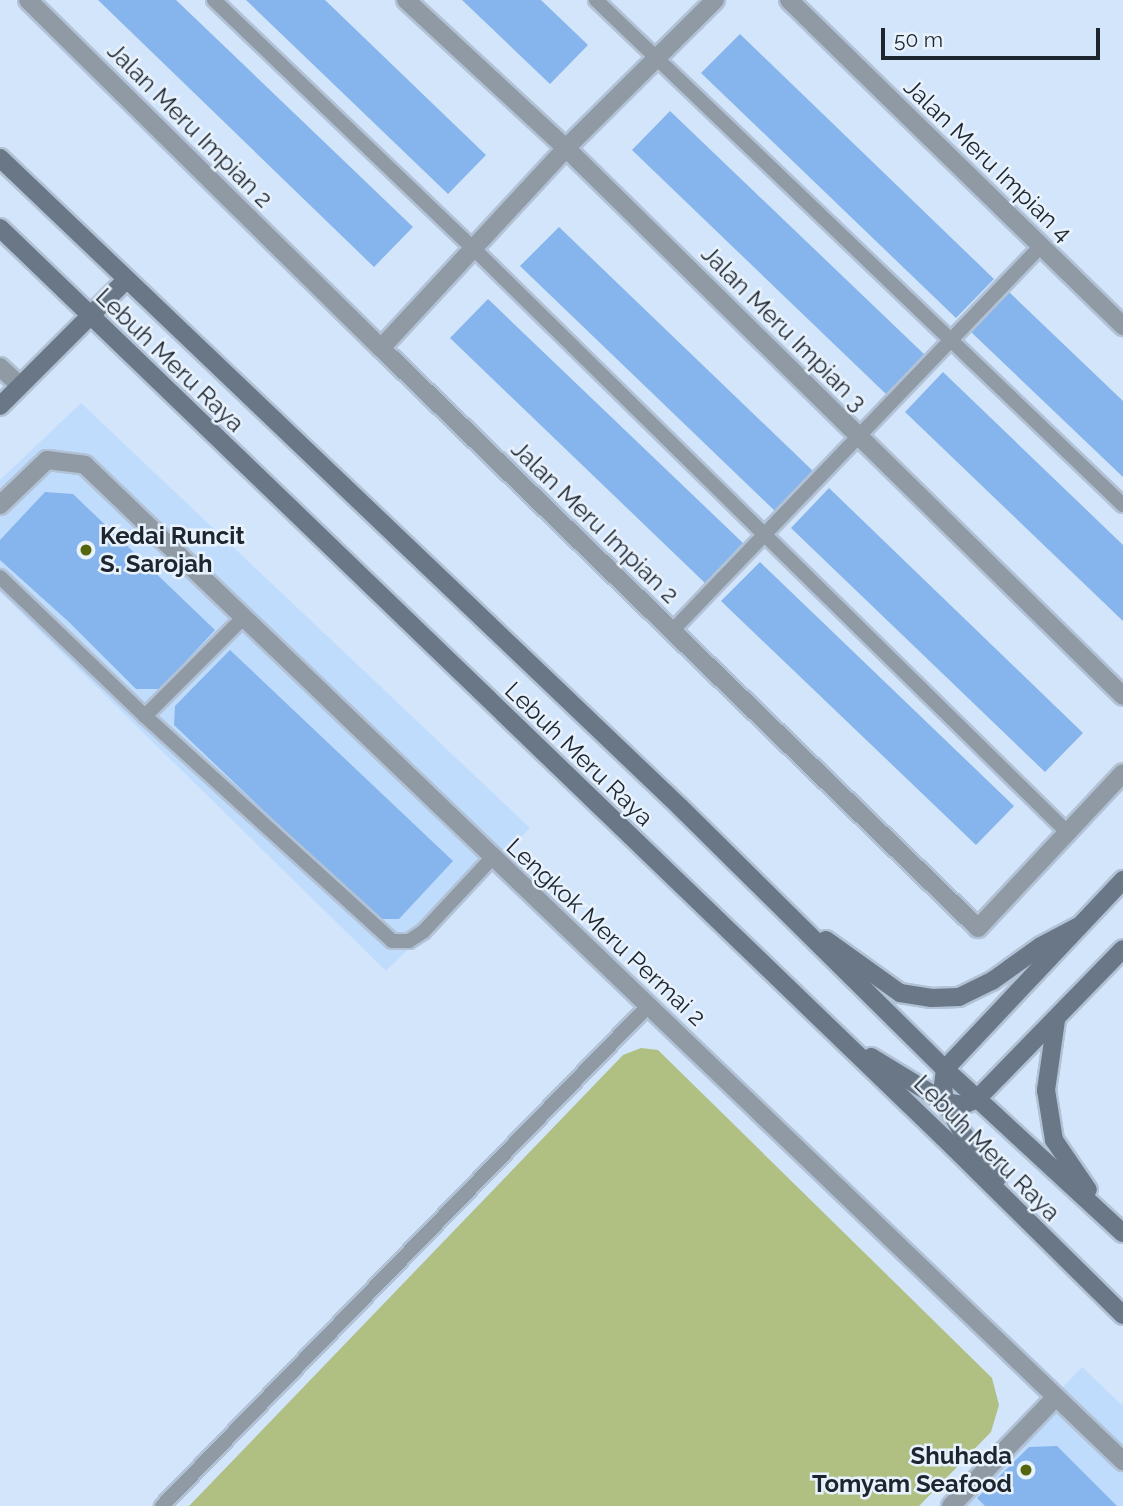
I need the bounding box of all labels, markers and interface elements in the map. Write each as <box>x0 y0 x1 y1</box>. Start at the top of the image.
scale bar <box>885 14 1104 58</box>
text: 50 m <box>894 27 943 52</box>
street label: Jalan Meru Impian 2 <box>101 36 279 214</box>
street label: Jalan Meru Impian 4 <box>898 72 1078 248</box>
street label: Jalan Meru Impian 3 <box>695 239 873 417</box>
street label: Lebuh Meru Raya <box>90 282 250 438</box>
street label: Jalan Meru Impian 2 <box>505 435 685 609</box>
place label: Kedai Runcit S. Sarojah <box>100 522 245 578</box>
marker: Kedai Runcit S. Sarojah <box>78 542 94 558</box>
street label: Lebuh Meru Raya <box>499 676 659 832</box>
street label: Lengkok Meru Permai 2 <box>500 832 712 1032</box>
street label: Lebuh Meru Raya <box>908 1069 1066 1227</box>
place label: Shuhada Tomyam Seafood <box>812 1442 1012 1498</box>
marker: Shuhada Tomyam Seafood <box>1018 1462 1034 1478</box>

